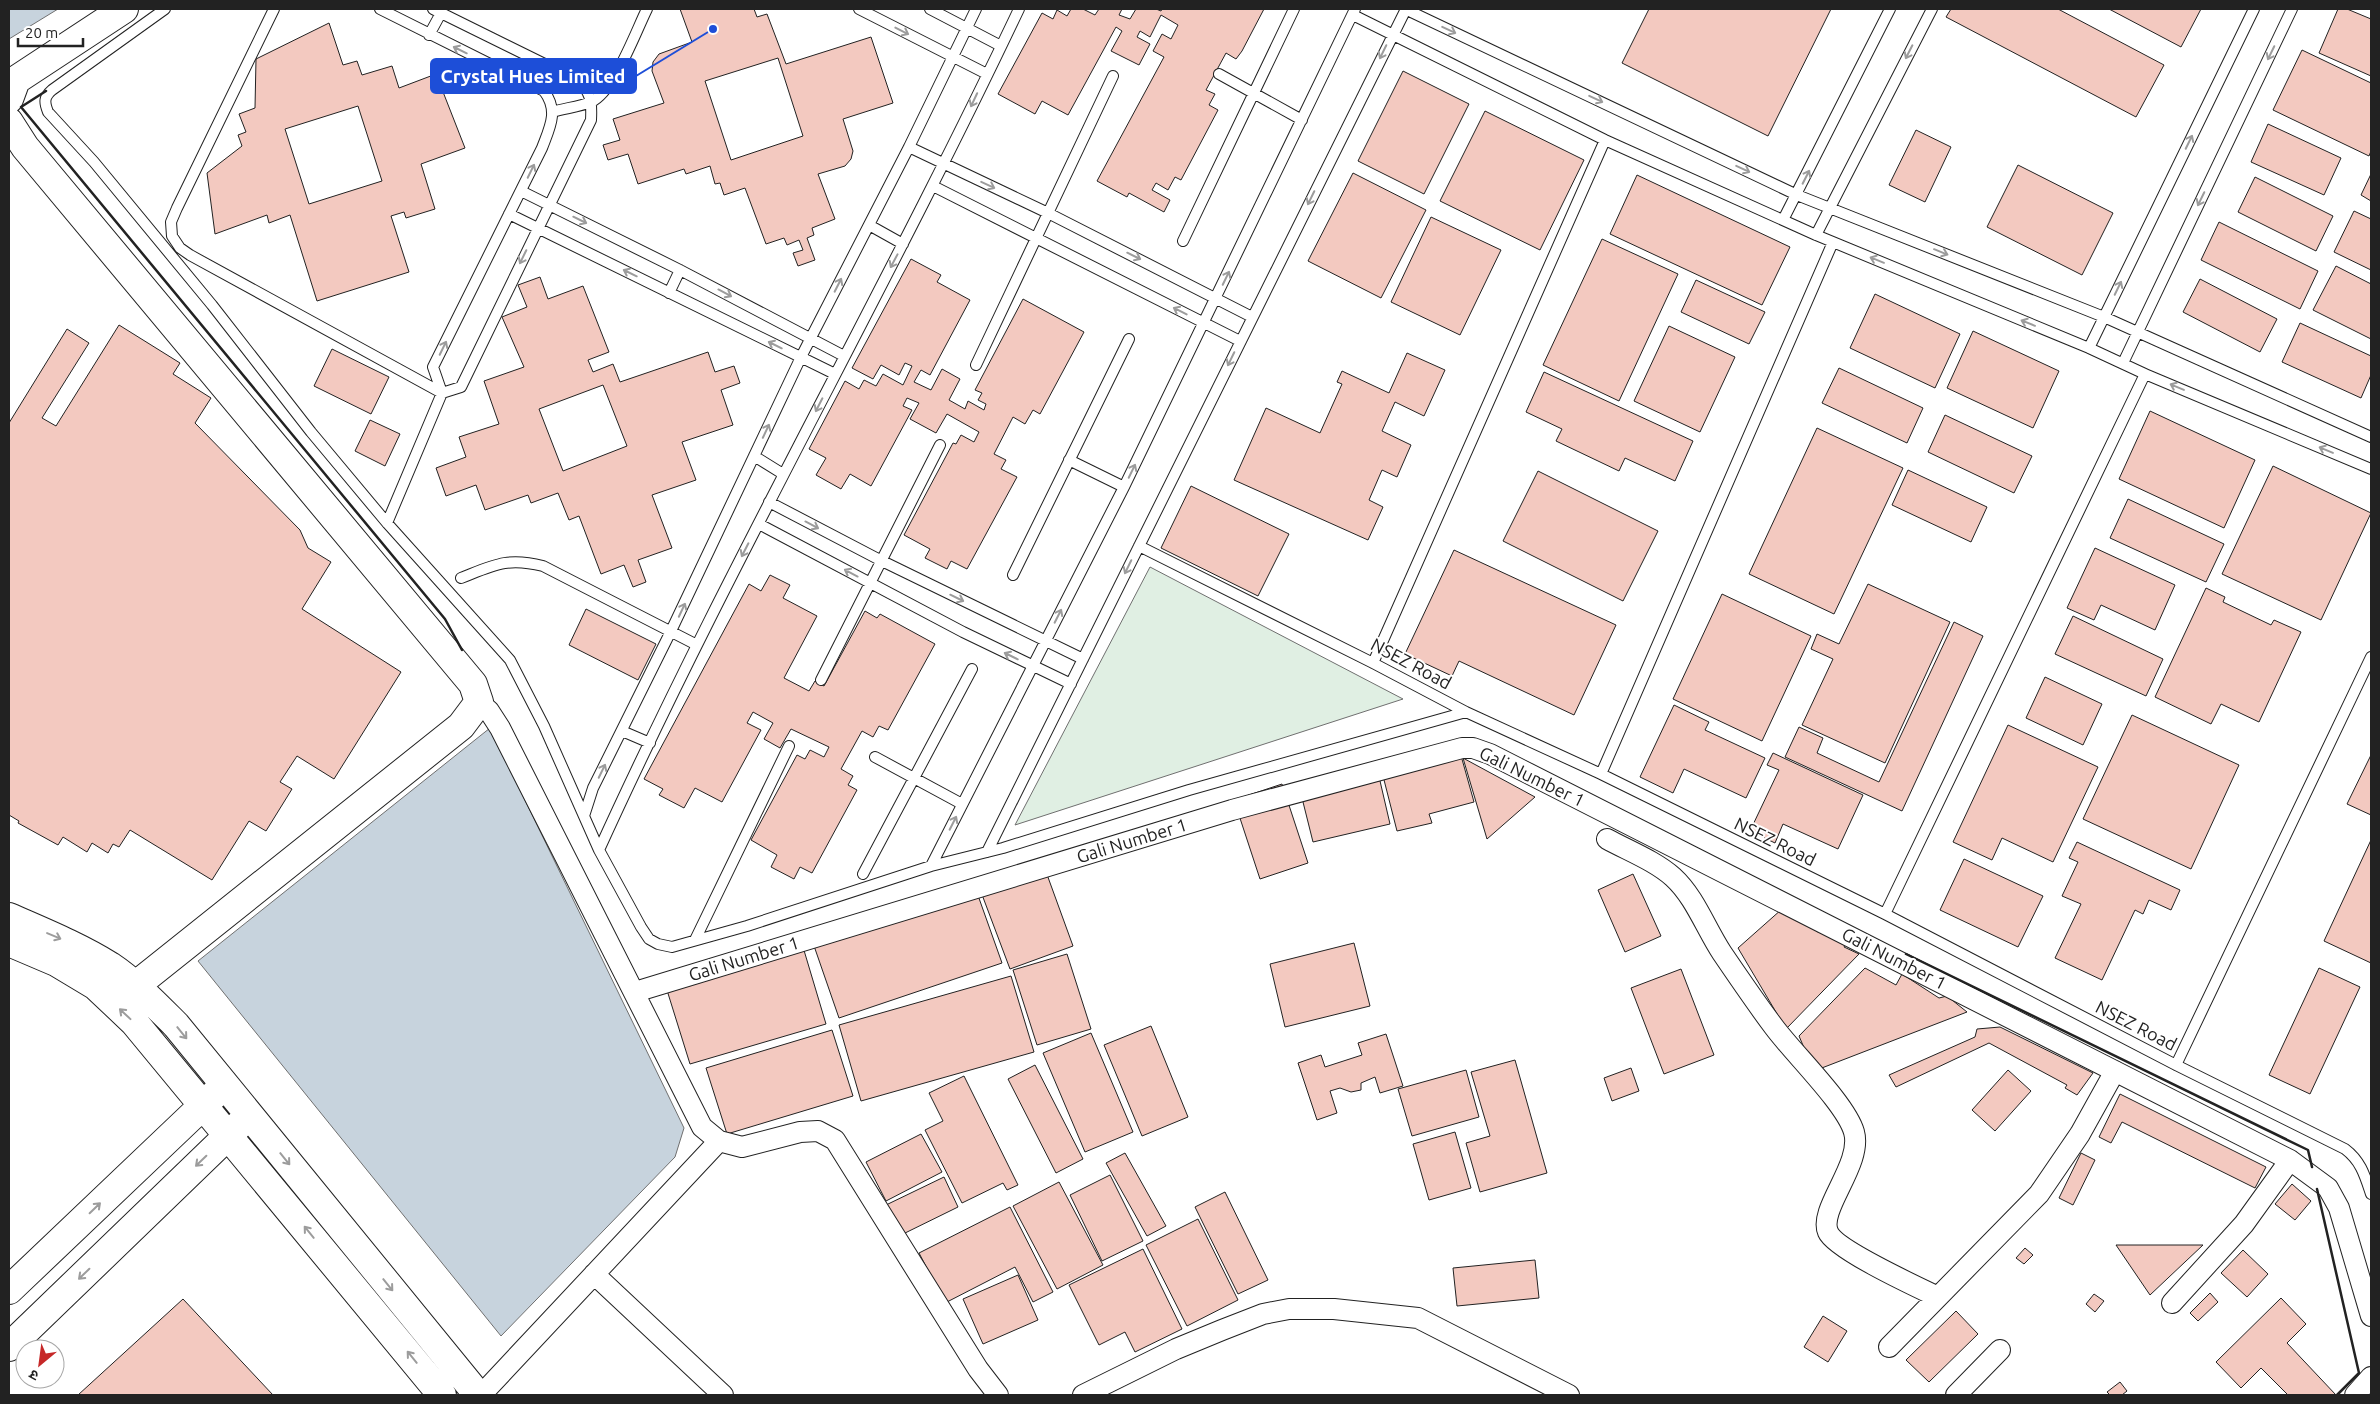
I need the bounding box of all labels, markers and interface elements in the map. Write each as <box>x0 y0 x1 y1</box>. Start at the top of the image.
scale bar <box>18 15 82 47</box>
text: 20 m <box>25 24 58 41</box>
one-way arrow <box>1441 25 1456 35</box>
one-way arrow <box>894 27 909 36</box>
one-way arrow <box>1378 44 1387 59</box>
one-way arrow <box>1904 44 1914 59</box>
one-way arrow <box>453 45 468 54</box>
one-way arrow <box>2266 45 2275 60</box>
callout: Crystal Hues Limited <box>431 59 636 93</box>
text: Crystal Hues Limited <box>441 65 625 87</box>
one-way arrow <box>969 92 979 107</box>
one-way arrow <box>1588 95 1603 105</box>
one-way arrow <box>2185 135 2194 150</box>
one-way arrow <box>527 164 536 179</box>
one-way arrow <box>1735 165 1750 174</box>
one-way arrow <box>1801 169 1811 184</box>
one-way arrow <box>980 181 995 190</box>
one-way arrow <box>1306 190 1316 205</box>
one-way arrow <box>2196 191 2205 206</box>
one-way arrow <box>572 216 587 226</box>
one-way arrow <box>1933 248 1948 258</box>
one-way arrow <box>518 249 527 264</box>
one-way arrow <box>1126 252 1141 261</box>
one-way arrow <box>889 253 898 268</box>
one-way arrow <box>1870 255 1885 264</box>
one-way arrow <box>622 268 637 278</box>
one-way arrow <box>1221 270 1231 285</box>
one-way arrow <box>833 278 843 293</box>
one-way arrow <box>2113 281 2123 296</box>
one-way arrow <box>718 288 733 298</box>
one-way arrow <box>1173 306 1188 315</box>
one-way arrow <box>2020 317 2035 326</box>
one-way arrow <box>438 340 448 355</box>
one-way arrow <box>768 340 783 349</box>
one-way arrow <box>1226 351 1235 366</box>
one-way arrow <box>2170 382 2185 392</box>
one-way arrow <box>814 397 823 412</box>
one-way arrow <box>762 424 771 439</box>
one-way arrow <box>2319 445 2334 455</box>
one-way arrow <box>1128 464 1137 479</box>
one-way arrow <box>804 521 819 530</box>
one-way arrow <box>740 542 750 557</box>
one-way arrow <box>1123 559 1132 574</box>
one-way arrow <box>844 568 859 578</box>
one-way arrow <box>949 594 964 604</box>
one-way arrow <box>677 602 687 617</box>
one-way arrow <box>1054 609 1063 624</box>
street label: NSEZ Road <box>1368 634 1455 693</box>
one-way arrow <box>1004 650 1019 660</box>
street label: Gali Number 1 <box>1477 742 1588 810</box>
one-way arrow <box>598 764 607 779</box>
street label: NSEZ Road <box>1731 813 1819 869</box>
street label: Gali Number 1 <box>1074 814 1189 866</box>
one-way arrow <box>949 816 958 831</box>
street label: Gali Number 1 <box>1839 923 1950 993</box>
one-way arrow <box>46 932 61 942</box>
street label: Gali Number 1 <box>686 932 801 984</box>
street label: NSEZ Road <box>2093 996 2180 1054</box>
one-way arrow <box>119 1008 131 1020</box>
one-way arrow <box>177 1026 188 1039</box>
one-way arrow <box>280 1152 291 1165</box>
one-way arrow <box>195 1155 207 1167</box>
one-way arrow <box>88 1202 101 1214</box>
one-way arrow <box>303 1225 315 1238</box>
one-way arrow <box>78 1268 91 1280</box>
one-way arrow <box>382 1278 393 1291</box>
north arrow <box>15 1339 65 1389</box>
one-way arrow <box>406 1351 417 1364</box>
text: उ <box>26 1366 41 1384</box>

